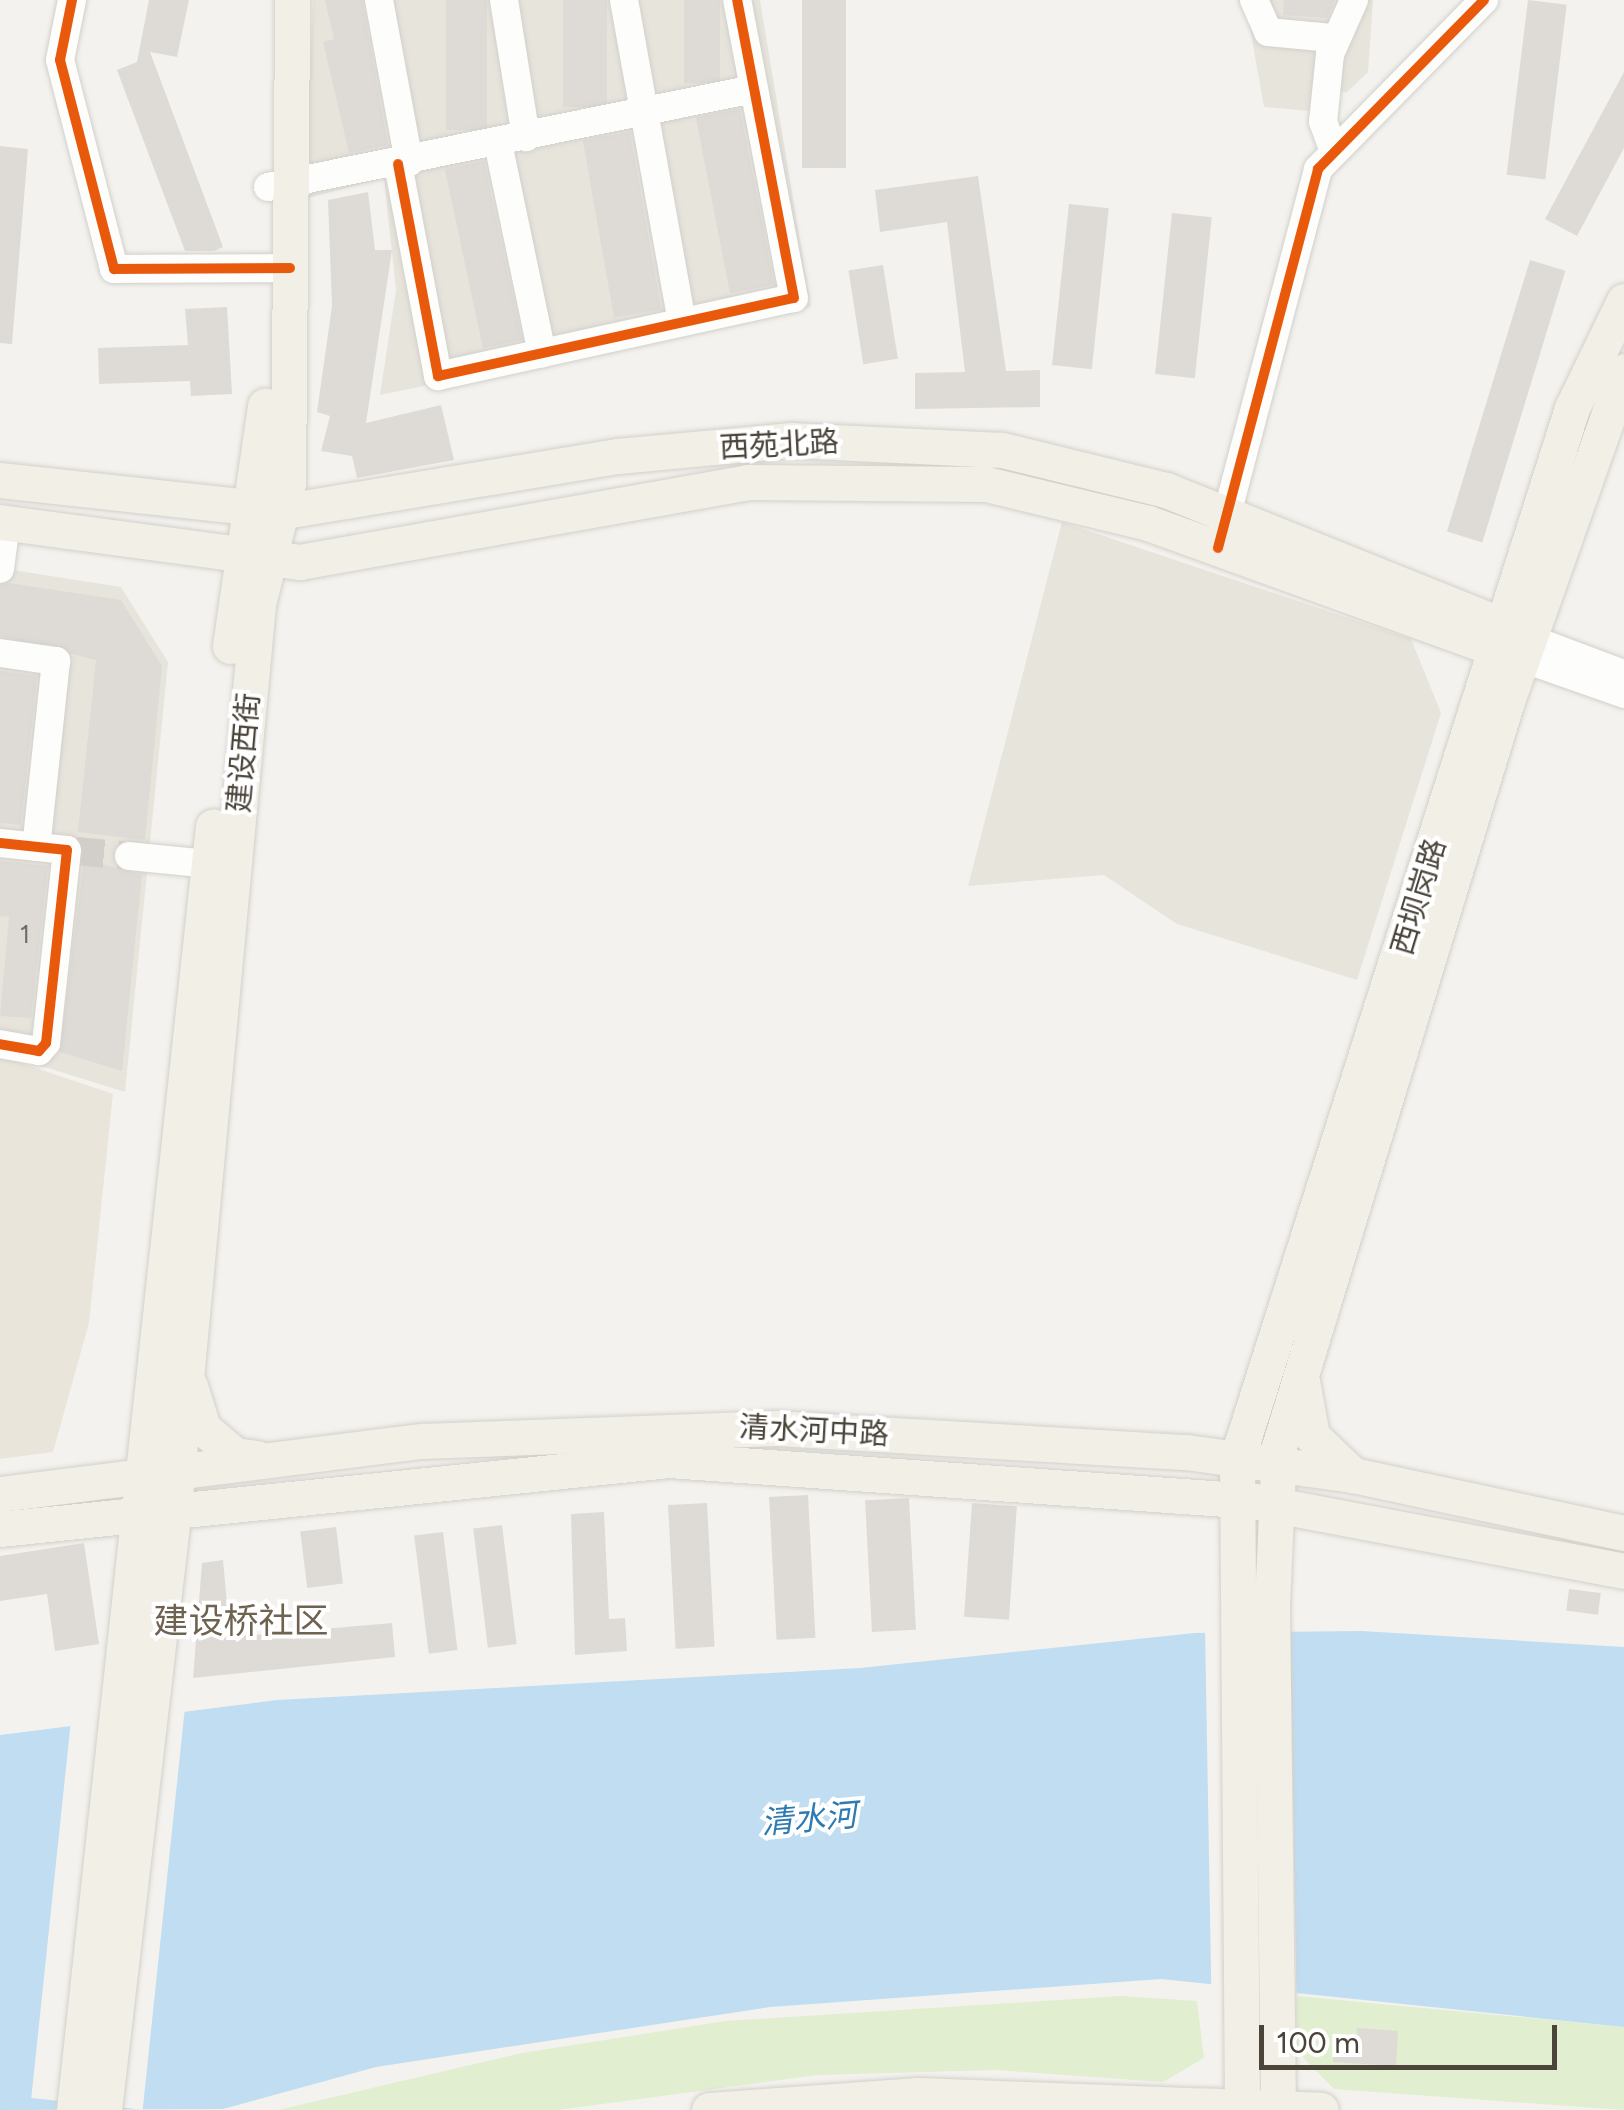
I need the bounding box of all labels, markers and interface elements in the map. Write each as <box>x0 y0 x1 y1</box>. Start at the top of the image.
street label: 西苑北路 <box>718 424 840 466</box>
street label: 建设西街 <box>221 692 267 814</box>
street label: 西坝岗路 <box>1384 834 1454 960</box>
house number: 1 <box>20 919 30 949</box>
street label: 清水河中路 <box>738 1409 890 1453</box>
district label: 建设桥社区 <box>154 1600 328 1642</box>
water label: 清水河 <box>760 1796 858 1842</box>
scale bar <box>1264 2005 1562 2067</box>
text: 100 m <box>1276 2024 1360 2061</box>

